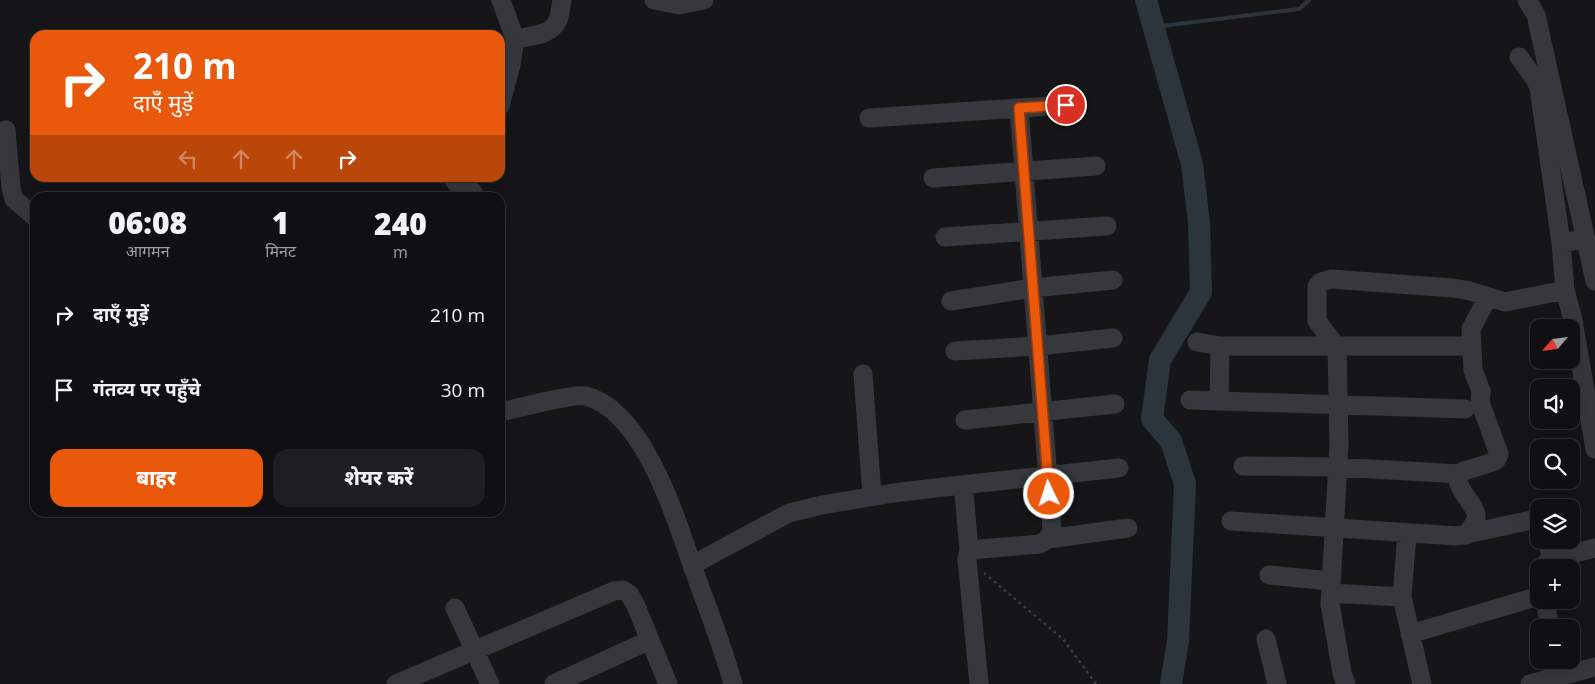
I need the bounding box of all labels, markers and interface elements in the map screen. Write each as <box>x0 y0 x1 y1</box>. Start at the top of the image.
text: 210 m <box>133 42 237 89</box>
icon: right <box>50 50 115 115</box>
pin <box>1045 84 1087 126</box>
text: दाएँ मुड़ें <box>133 87 193 117</box>
icon: arrive <box>1052 91 1080 119</box>
icon: left <box>174 145 202 173</box>
icon: ahead <box>227 145 255 173</box>
icon: ahead <box>280 145 308 173</box>
icon: right <box>333 145 361 173</box>
text: 06:08 <box>108 202 187 243</box>
text: 1 <box>272 202 289 243</box>
text: 240 <box>374 203 427 244</box>
text: आगमन <box>126 240 170 262</box>
text: मिनट <box>265 240 296 262</box>
text: m <box>393 241 408 263</box>
icon: right <box>50 301 78 329</box>
text: दाएँ मुड़ें <box>93 301 149 327</box>
text: 210 m <box>430 302 485 328</box>
north arrow <box>1530 319 1580 369</box>
map controls <box>1530 319 1580 669</box>
icon: arrive <box>50 376 78 404</box>
text: गंतव्य पर पहुँचे <box>93 376 201 402</box>
text: 30 m <box>441 377 485 403</box>
button: sound <box>1530 379 1580 429</box>
button: search <box>1530 439 1580 489</box>
button: बाहर <box>50 449 263 507</box>
button: शेयर करें <box>273 449 485 507</box>
position arrow <box>1022 467 1074 519</box>
button: layers <box>1530 499 1580 549</box>
button: + <box>1530 559 1580 609</box>
button: − <box>1530 619 1580 669</box>

